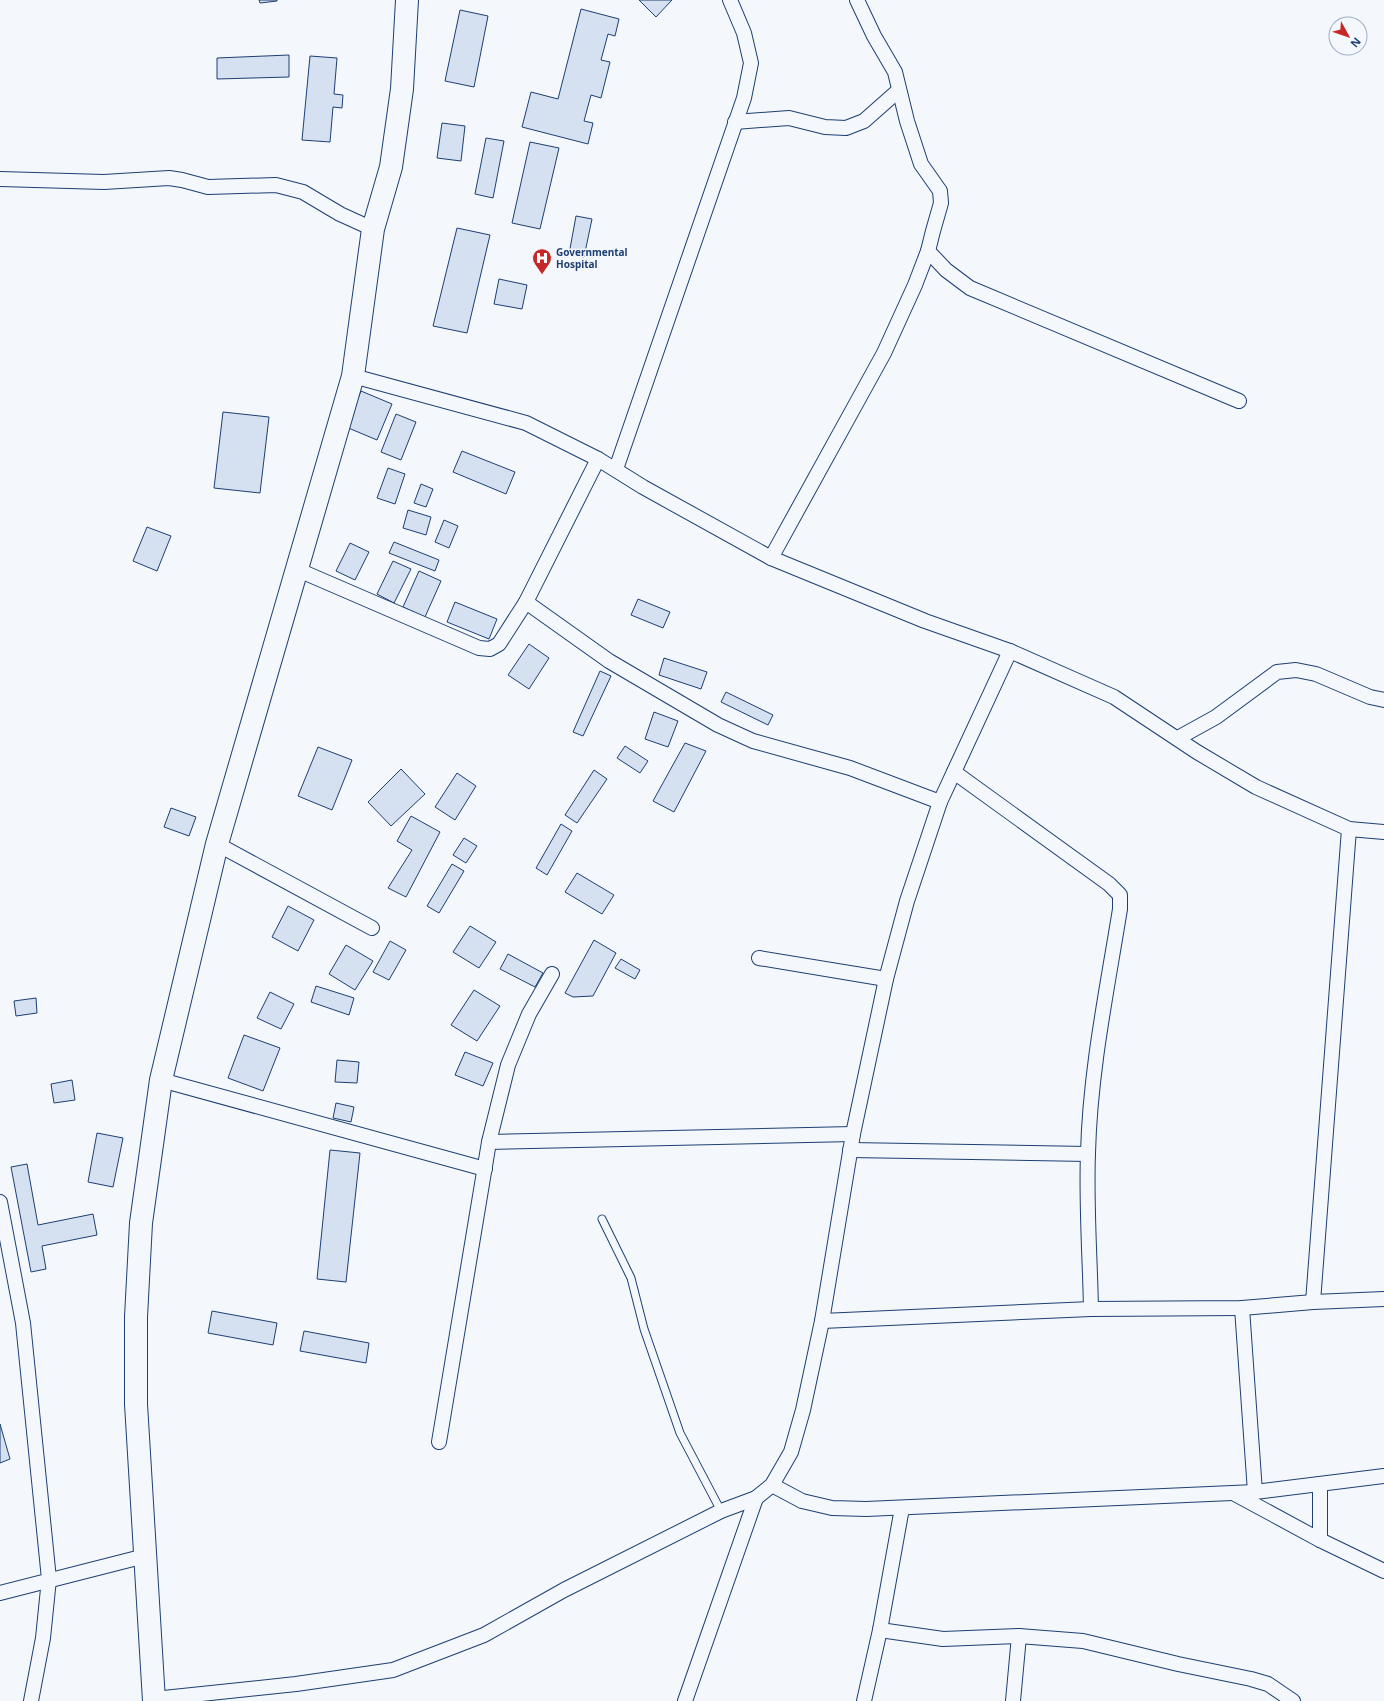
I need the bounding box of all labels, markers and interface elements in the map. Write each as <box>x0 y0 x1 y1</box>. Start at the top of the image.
north arrow <box>1328 16 1368 56</box>
text: N <box>1347 34 1365 51</box>
place label: Governmental Hospital <box>556 245 627 271</box>
hospital icon: Governmental Hospital <box>531 247 553 275</box>

